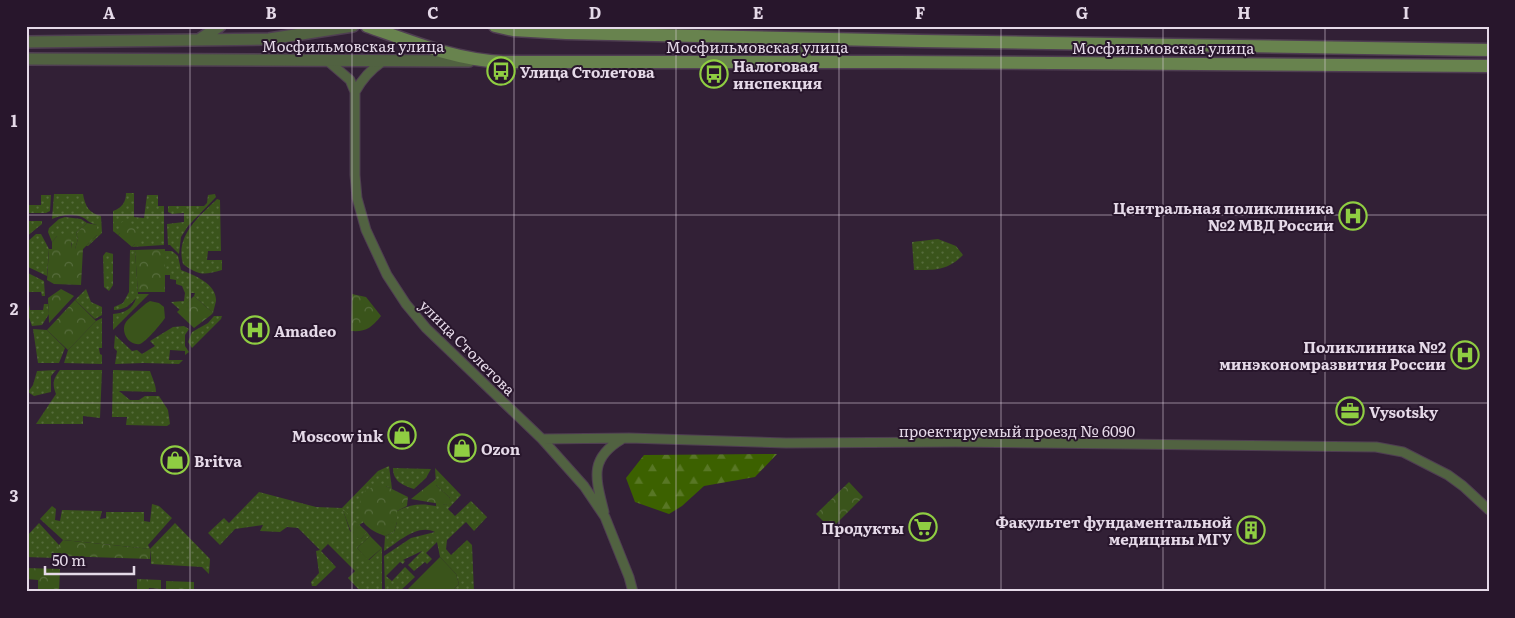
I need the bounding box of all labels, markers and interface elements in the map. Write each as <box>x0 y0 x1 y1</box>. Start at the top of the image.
text: A <box>103 0 115 24</box>
text: B <box>265 0 277 24</box>
text: C <box>427 0 439 24</box>
text: D <box>589 0 601 24</box>
text: E <box>753 0 764 24</box>
text: F <box>915 0 925 24</box>
text: G <box>1076 0 1088 24</box>
text: H <box>1237 0 1251 24</box>
text: I <box>1403 0 1409 24</box>
street label: Мосфильмовская улица <box>262 34 445 57</box>
street label: Мосфильмовская улица <box>666 35 849 58</box>
street label: Мосфильмовская улица <box>1072 36 1255 59</box>
place label: Налоговая инспекция <box>733 54 823 94</box>
bus stop icon: Улица Столетова <box>486 56 516 86</box>
bus stop icon: Налоговая инспекция <box>699 59 729 89</box>
place label: Улица Столетова <box>520 60 655 83</box>
text: 1 <box>11 108 18 132</box>
place label: Центральная поликлиника №2 МВД России <box>1113 196 1334 236</box>
hospital icon: Центральная поликлиника №2 МВД России <box>1338 201 1368 231</box>
street label: улица Столетова <box>415 294 522 401</box>
text: 2 <box>10 296 19 320</box>
hospital icon: Amadeo <box>240 315 270 345</box>
place label: Amadeo <box>274 319 336 342</box>
place label: Поликлиника №2 минэкономразвития России <box>1219 335 1446 375</box>
hospital icon: Поликлиника №2 минэкономразвития России <box>1450 340 1480 370</box>
office icon: Vysotsky <box>1335 396 1365 426</box>
place label: Vysotsky <box>1369 400 1439 423</box>
street label: проектируемый проезд № 6090 <box>899 419 1135 442</box>
shop icon: Moscow ink <box>387 420 417 450</box>
place label: Moscow ink <box>292 424 384 447</box>
shop icon: Ozon <box>447 433 477 463</box>
place label: Ozon <box>481 437 521 460</box>
shop icon: Britva <box>160 445 190 475</box>
place label: Britva <box>194 449 242 472</box>
text: 3 <box>10 483 19 507</box>
place label: Факультет фундаментальной медицины МГУ <box>995 510 1233 550</box>
supermarket icon: Продукты <box>908 512 938 542</box>
building icon: Факультет фундаментальной медицины МГУ <box>1236 515 1266 545</box>
place label: Продукты <box>822 516 904 539</box>
scale bar <box>45 543 134 575</box>
text: 50 m <box>52 548 86 571</box>

